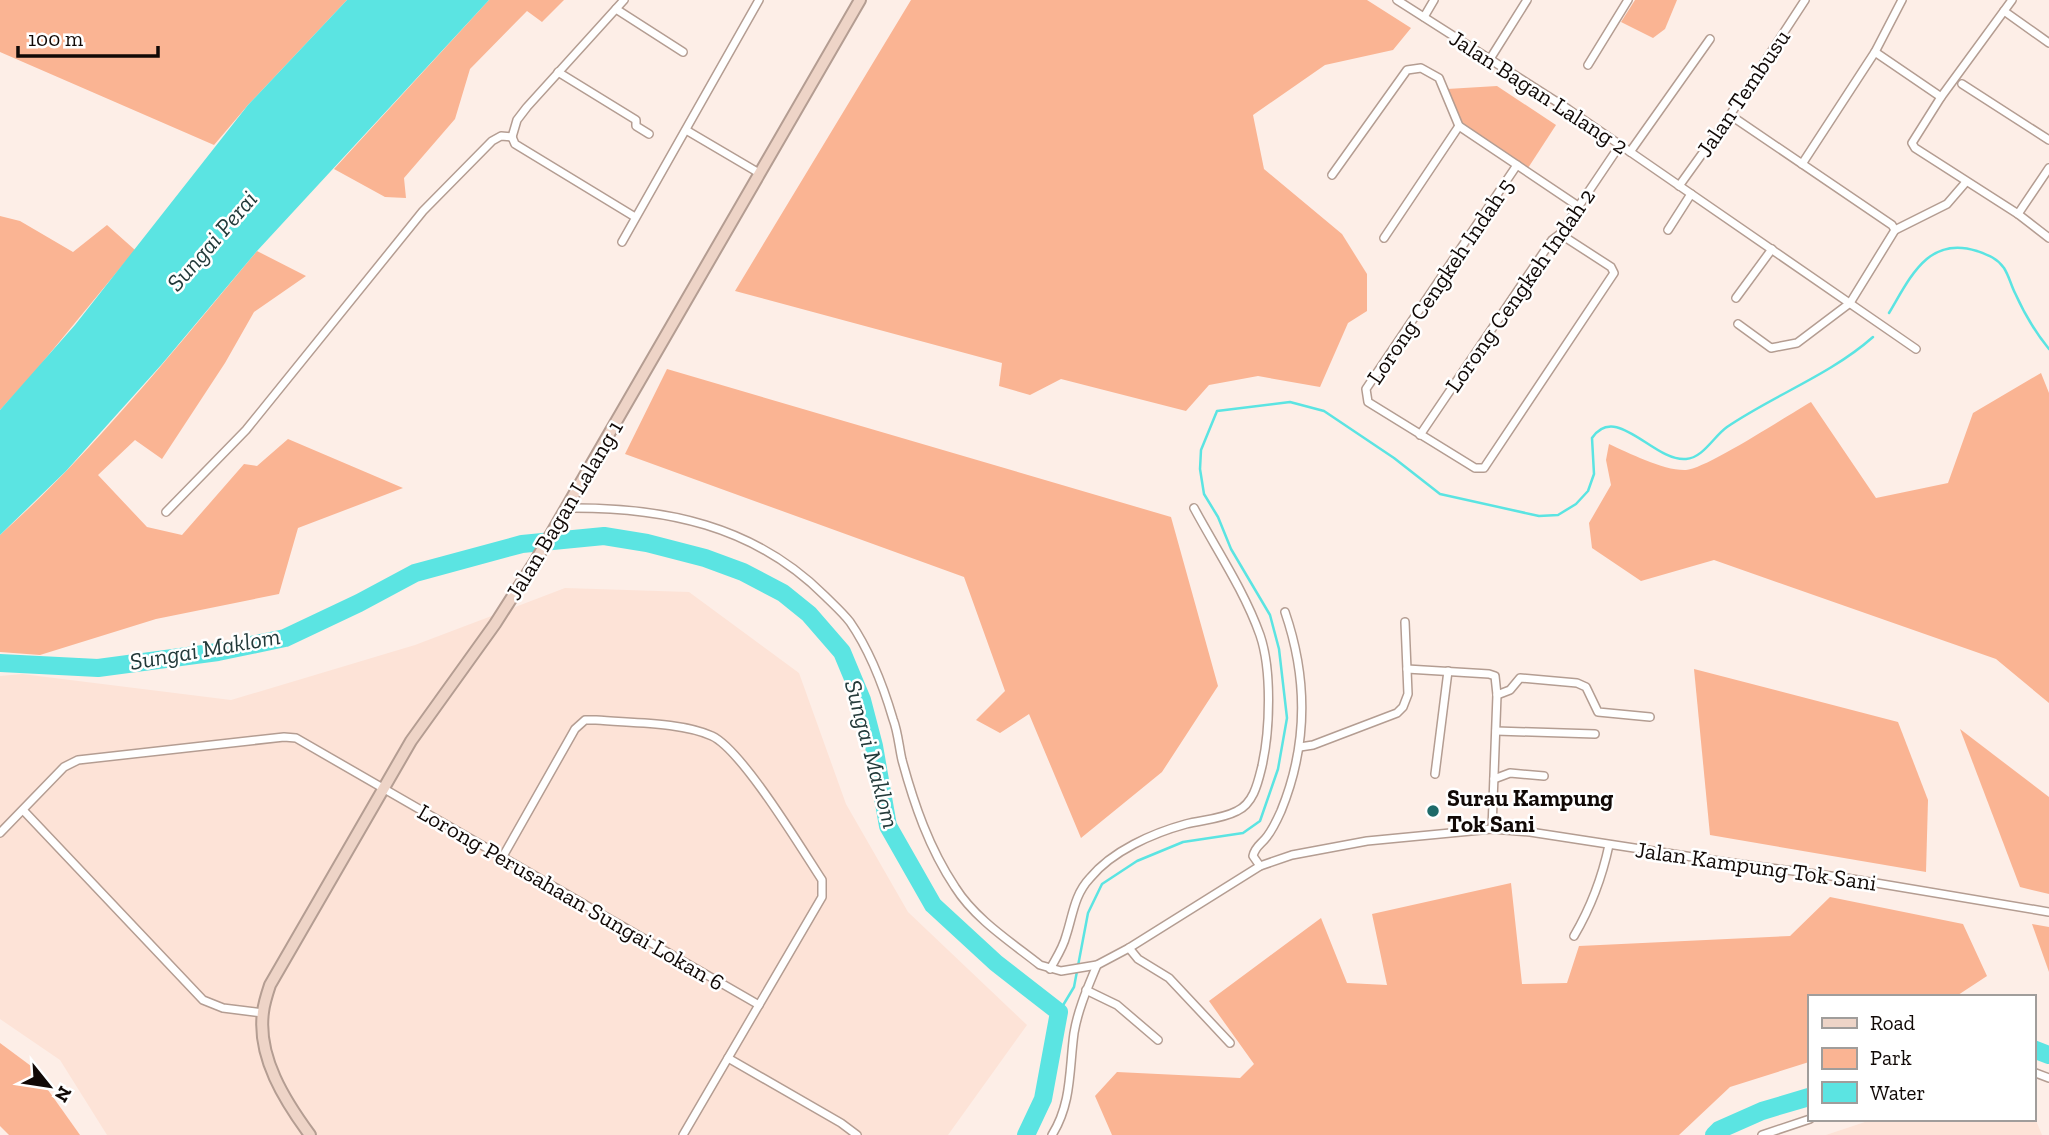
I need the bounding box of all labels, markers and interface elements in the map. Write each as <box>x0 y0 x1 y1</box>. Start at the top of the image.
scale bar <box>18 14 158 58</box>
street label: Jalan Bagan Lalang 2 <box>1444 24 1634 160</box>
street label: Jalan Tembusu <box>1690 24 1796 162</box>
text: 100 m <box>28 26 83 51</box>
street label: Lorong Cengkeh Indah 5 <box>1361 173 1519 389</box>
street label: Lorong Cengkeh Indah 2 <box>1439 183 1601 397</box>
water label: Sungai Perai <box>160 185 263 297</box>
street label: Jalan Bagan Lalang 1 <box>499 415 629 605</box>
water label: Sungai Maklom <box>127 621 283 676</box>
water label: Sungai Maklom <box>839 676 906 831</box>
place label: Surau Kampung Tok Sani <box>1447 784 1613 838</box>
street label: Lorong Perusahaan Sungai Lokan 6 <box>413 798 729 996</box>
marker: Surau Kampung Tok Sani <box>1425 803 1441 819</box>
street label: Jalan Kampung Tok Sani <box>1634 835 1878 897</box>
legend <box>1808 995 2035 1121</box>
text: Road <box>1870 1010 1916 1035</box>
text: Park <box>1870 1045 1912 1070</box>
north arrow <box>14 1051 84 1121</box>
text: Water <box>1870 1080 1925 1105</box>
text: N <box>50 1082 77 1106</box>

